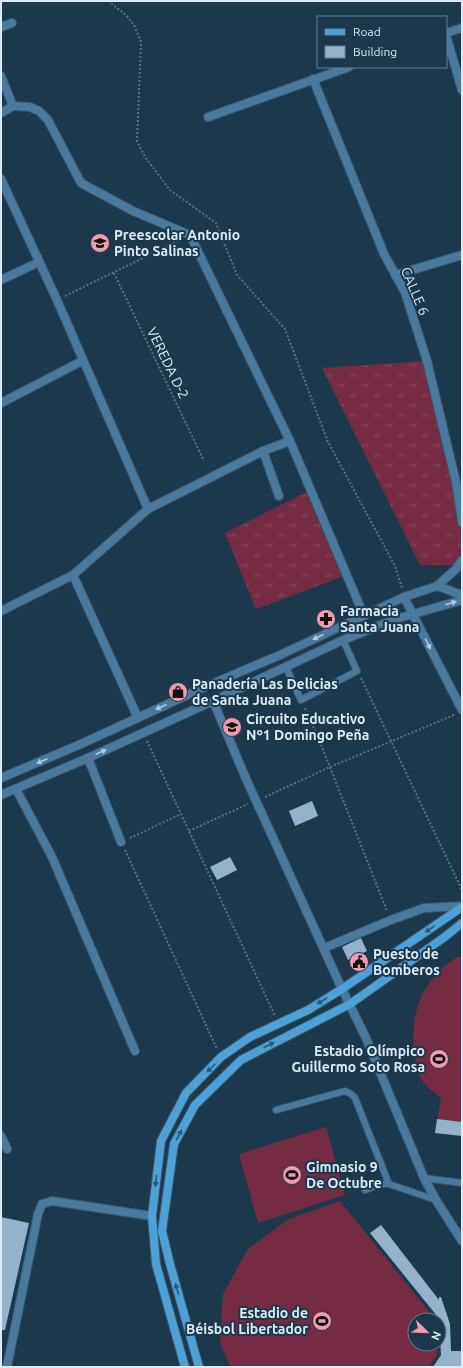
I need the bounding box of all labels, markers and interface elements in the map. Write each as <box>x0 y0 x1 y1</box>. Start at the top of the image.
legend <box>317 16 447 68</box>
text: Road <box>353 25 381 38</box>
text: Building <box>353 45 397 58</box>
place label: Preescolar Antonio Pinto Salinas <box>114 227 240 259</box>
school or university icon: Preescolar Antonio Pinto Salinas <box>89 232 111 254</box>
street label: CALLE 6 <box>398 264 432 318</box>
street label: VEREDA D-2 <box>144 325 192 401</box>
one-way arrow <box>445 600 457 606</box>
place label: Farmacia Santa Juana <box>340 603 419 635</box>
pharmacy icon: Farmacia Santa Juana <box>315 608 337 630</box>
one-way arrow <box>312 634 324 640</box>
one-way arrow <box>425 638 432 650</box>
place label: Panadería Las Delicias de Santa Juana <box>192 676 338 708</box>
shop icon: Panadería Las Delicias de Santa Juana <box>167 681 189 703</box>
one-way arrow <box>155 704 167 710</box>
place label: Circuito Educativo Nº1 Domingo Peña <box>246 711 369 743</box>
school or university icon: Circuito Educativo Nº1 Domingo Peña <box>221 716 243 738</box>
one-way arrow <box>95 749 107 755</box>
one-way arrow <box>36 758 48 764</box>
one-way arrow <box>425 925 435 933</box>
place label: Puesto de Bomberos <box>373 946 440 978</box>
public building icon: Puesto de Bomberos <box>348 951 370 973</box>
one-way arrow <box>316 998 328 1005</box>
one-way arrow <box>263 1042 274 1048</box>
place label: Estadio Olímpico Guillermo Soto Rosa <box>292 1043 425 1075</box>
sports icon: Estadio Olímpico Guillermo Soto Rosa <box>428 1048 450 1070</box>
one-way arrow <box>206 1063 216 1073</box>
one-way arrow <box>176 1129 182 1141</box>
place label: Gimnasio 9 De Octubre <box>306 1159 382 1191</box>
sports icon: Gimnasio 9 De Octubre <box>281 1164 303 1186</box>
one-way arrow <box>153 1175 159 1187</box>
one-way arrow <box>174 1283 180 1295</box>
place label: Estadio de Béisbol Libertador <box>186 1305 308 1337</box>
sports icon: Estadio de Béisbol Libertador <box>311 1310 333 1332</box>
north arrow <box>407 1312 447 1352</box>
text: N <box>429 1330 443 1342</box>

